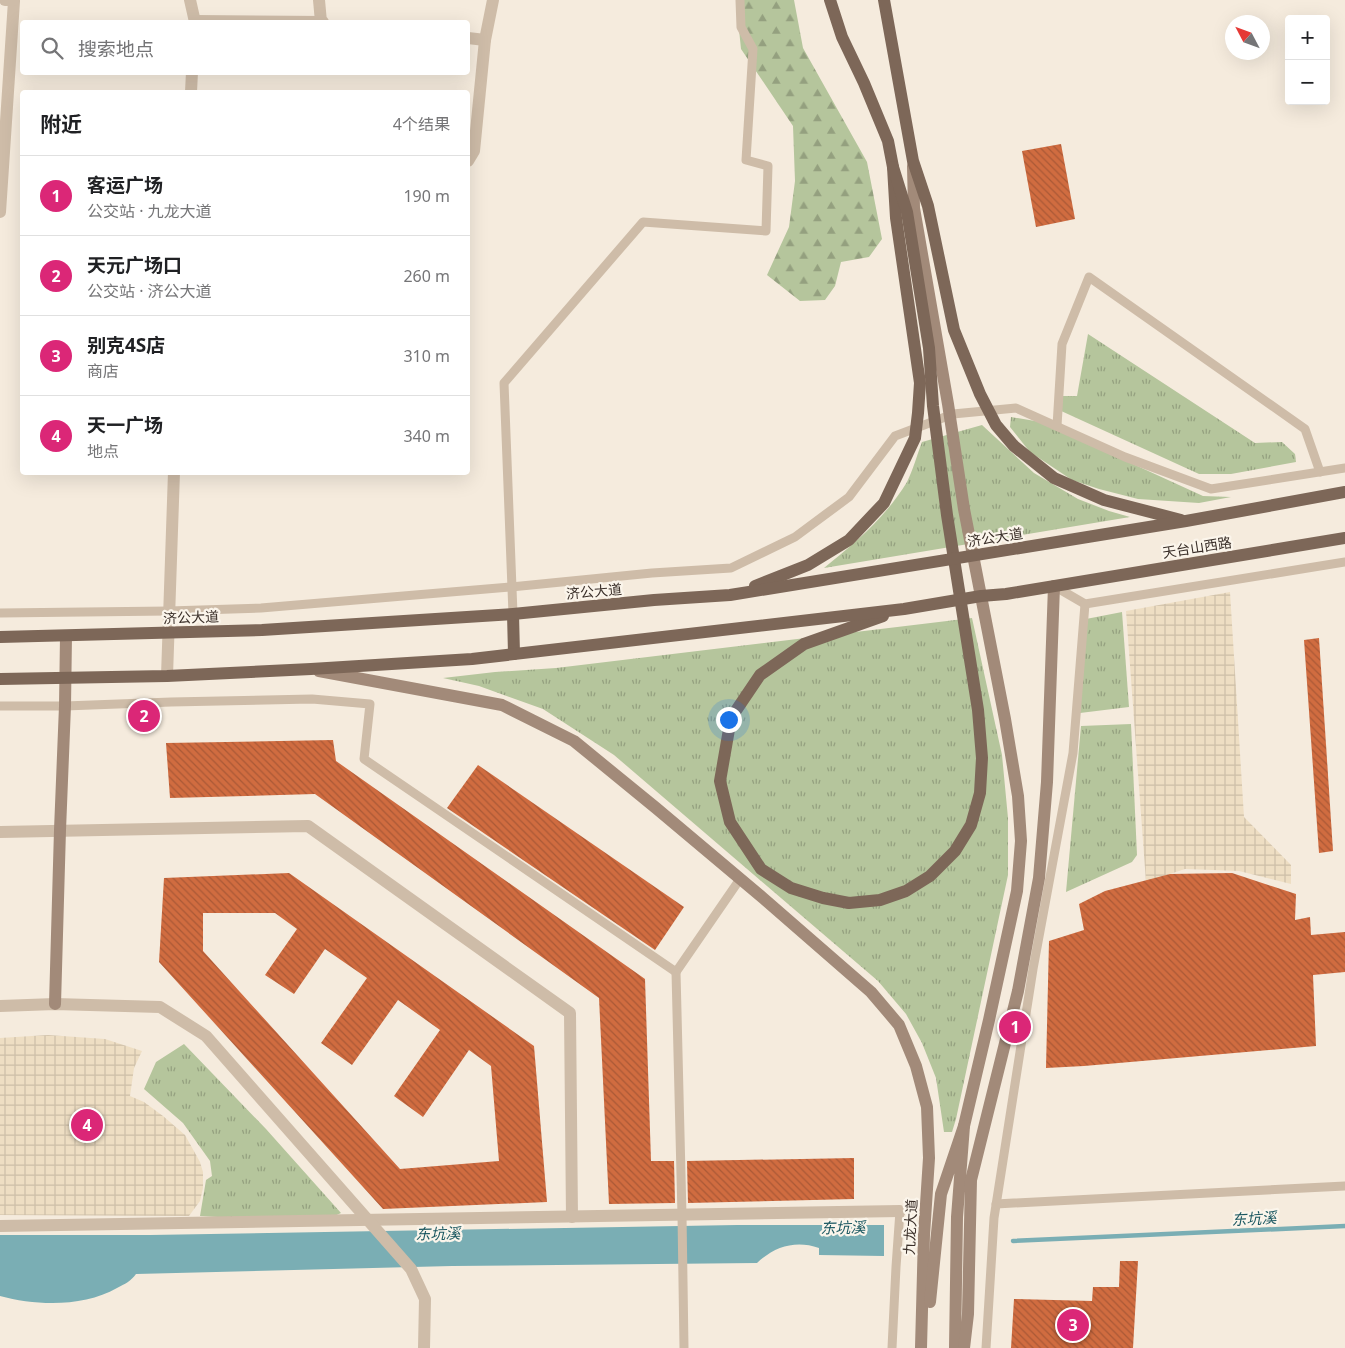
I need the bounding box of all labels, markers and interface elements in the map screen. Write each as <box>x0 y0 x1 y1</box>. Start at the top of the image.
north arrow <box>1225 15 1270 60</box>
map controls <box>1285 15 1330 105</box>
button: + <box>1285 15 1330 60</box>
search box <box>20 20 470 75</box>
icon: search <box>38 34 66 62</box>
text: 搜索地点 <box>78 36 154 62</box>
button: − <box>1285 60 1330 105</box>
text: 附近 <box>40 110 82 138</box>
text: 4个结果 <box>393 113 450 135</box>
text: 客运广场 <box>87 172 163 198</box>
text: 1 <box>51 185 61 207</box>
text: 190 m <box>403 185 450 207</box>
text: 公交站 · 九龙大道 <box>87 200 212 222</box>
text: 天元广场口 <box>87 252 182 278</box>
text: 2 <box>51 265 61 287</box>
text: 260 m <box>403 265 450 287</box>
text: 公交站 · 济公大道 <box>87 280 212 302</box>
text: 别克4S店 <box>87 332 165 358</box>
text: 3 <box>51 345 61 367</box>
text: 310 m <box>403 345 450 367</box>
text: 商店 <box>87 360 119 382</box>
text: 天一广场 <box>87 412 163 438</box>
text: 4 <box>51 425 61 447</box>
text: 340 m <box>403 425 450 447</box>
text: 地点 <box>87 440 119 462</box>
street label: 济公大道 <box>966 523 1024 551</box>
street label: 天台山西路 <box>1161 532 1233 562</box>
street label: 济公大道 <box>565 579 623 603</box>
street label: 济公大道 <box>163 607 219 627</box>
pin: 2 <box>128 697 160 735</box>
your location <box>716 707 742 733</box>
pin: 1 <box>999 1008 1031 1046</box>
pin: 4 <box>71 1106 103 1144</box>
street label: 九龙大道 <box>899 1199 921 1255</box>
water label: 东坑溪 <box>1231 1207 1279 1229</box>
water label: 东坑溪 <box>820 1217 868 1237</box>
water label: 东坑溪 <box>415 1223 463 1243</box>
pin: 3 <box>1057 1306 1089 1344</box>

